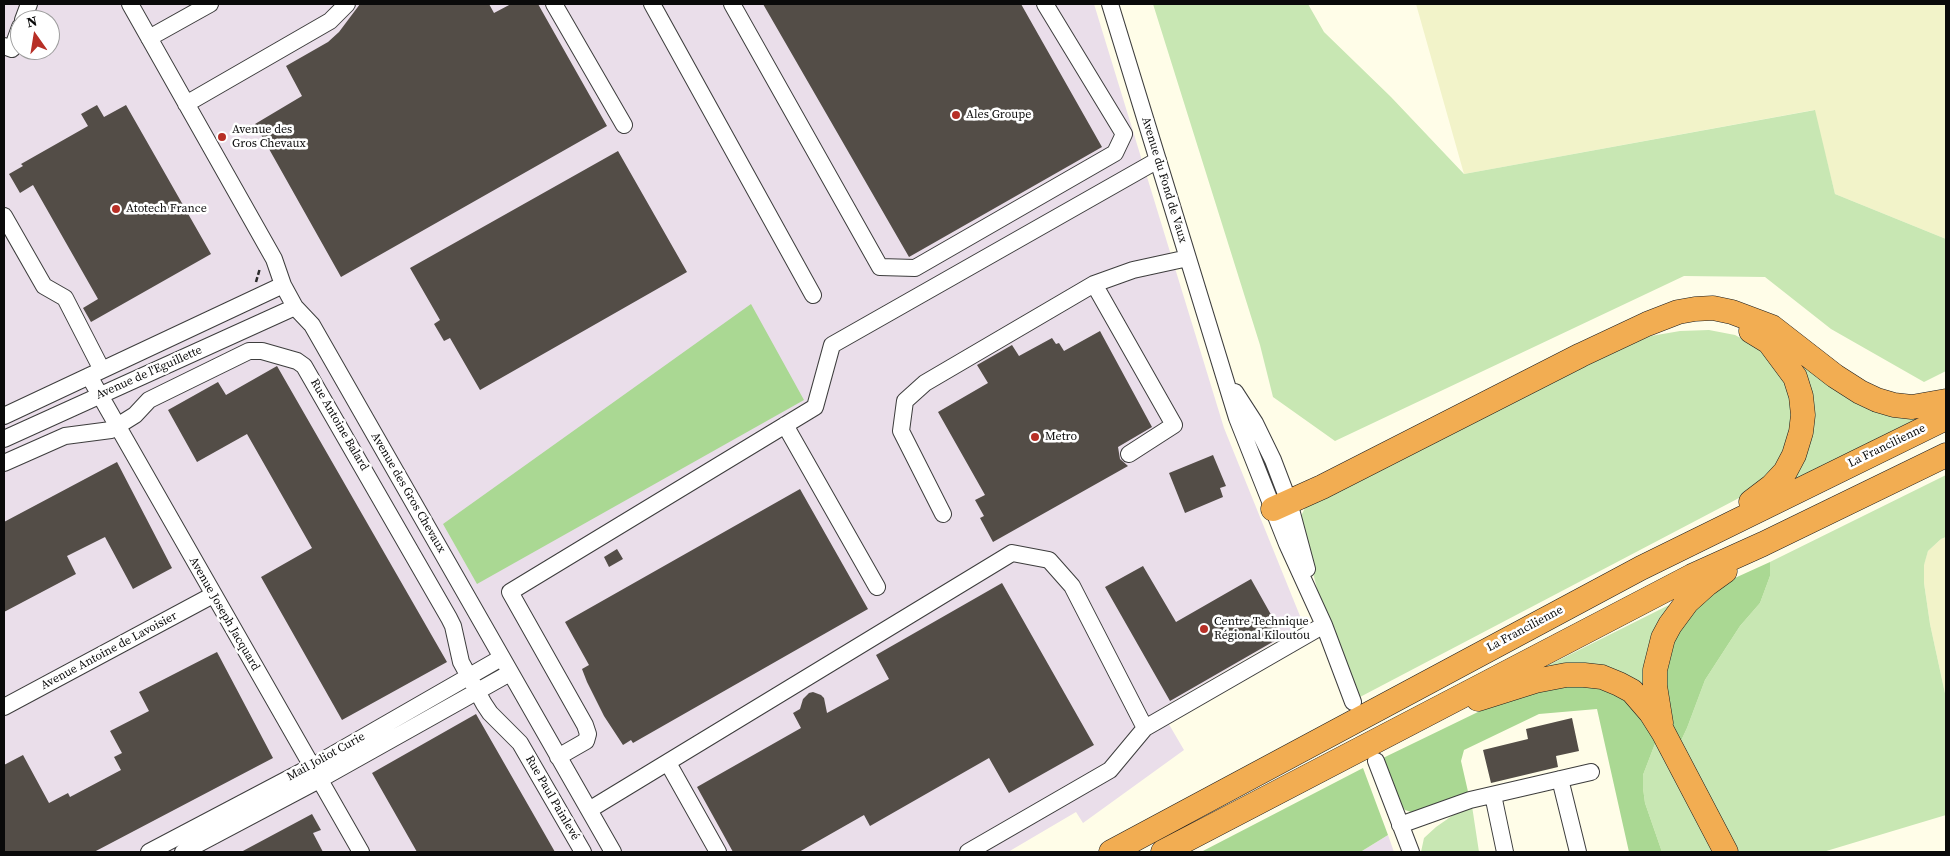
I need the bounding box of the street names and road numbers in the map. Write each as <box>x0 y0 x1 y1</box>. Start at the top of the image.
street label: Avenue du Fond de Vaux <box>1138 115 1190 245</box>
street label: Avenue de l'Eguillette <box>94 343 204 403</box>
street label: Rue Antoine Balard <box>307 376 371 474</box>
street label: La Francilienne <box>1846 421 1928 471</box>
street label: Avenue des Gros Chevaux <box>368 430 448 556</box>
street label: Avenue Joseph Jacquard <box>186 555 262 673</box>
street label: La Francilienne <box>1484 603 1566 655</box>
street label: Avenue Antoine de Lavoisier <box>38 609 180 693</box>
street label: Mail Joliot Curie <box>285 730 367 784</box>
street label: Rue Paul Painlevé <box>522 753 582 843</box>

